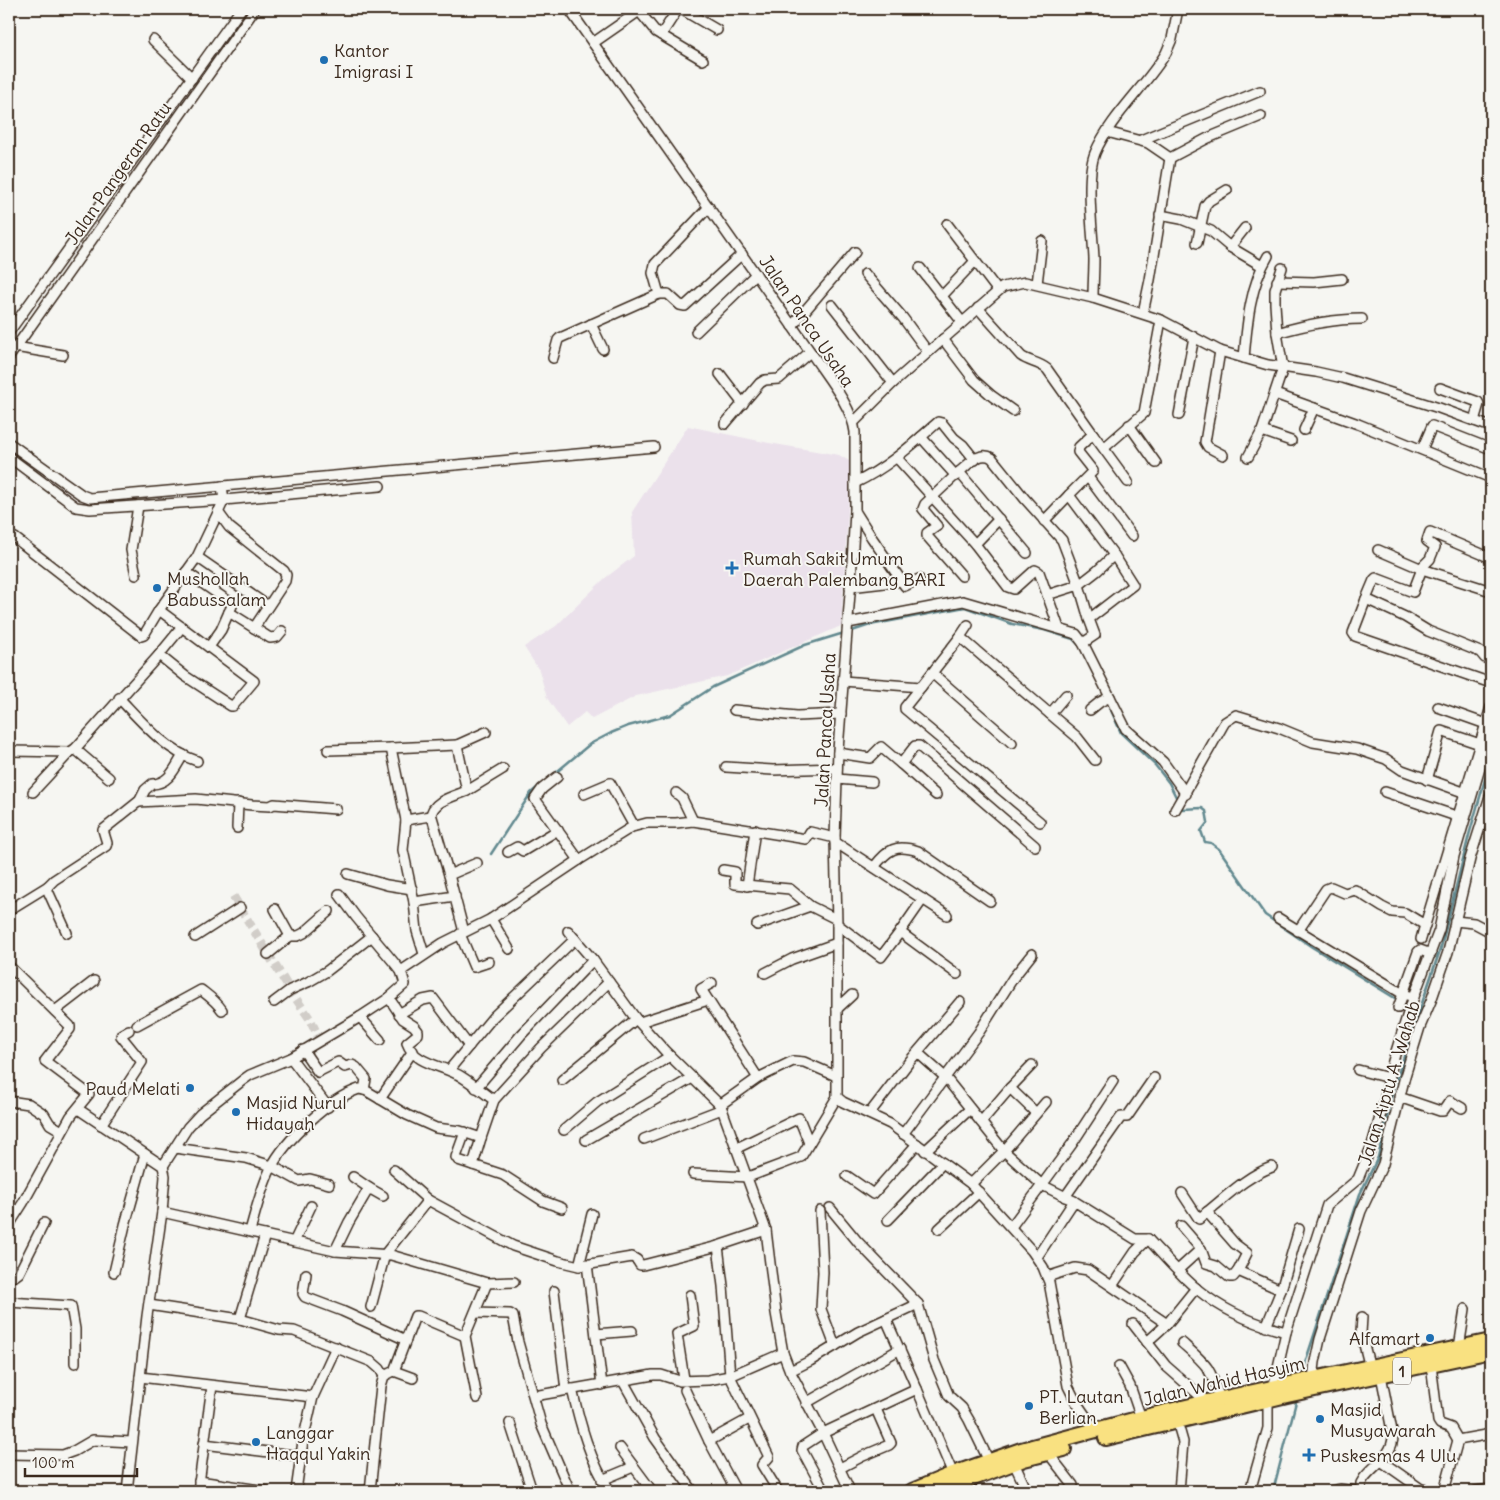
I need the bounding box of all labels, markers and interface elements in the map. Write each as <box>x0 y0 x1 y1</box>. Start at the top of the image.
place label: Kantor Imigrasi I <box>334 39 414 83</box>
marker: Kantor Imigrasi I <box>318 54 330 66</box>
street label: Jalan Pangeran Ratu <box>60 97 176 249</box>
street label: Jalan Panca Usaha <box>754 251 860 391</box>
place label: Rumah Sakit Umum Daerah Palembang BARI <box>743 547 946 591</box>
marker: Rumah Sakit Umum Daerah Palembang BARI <box>725 561 739 575</box>
place label: Mushollah Babussalam <box>167 567 266 611</box>
marker: Mushollah Babussalam <box>151 582 163 594</box>
street label: Jalan Panca Usaha <box>809 652 841 808</box>
street label: Jalan Aiptu A. Wahab <box>1353 998 1425 1168</box>
place label: Paud Melati <box>86 1077 180 1100</box>
marker: Paud Melati <box>184 1082 196 1094</box>
place label: Masjid Nurul Hidayah <box>246 1091 347 1135</box>
marker: Masjid Nurul Hidayah <box>230 1106 242 1118</box>
place label: Alfamart <box>1349 1327 1420 1350</box>
marker: Alfamart <box>1424 1332 1436 1344</box>
street label: Jalan Wahid Hasyim <box>1141 1351 1307 1411</box>
road number: 1 <box>1393 1358 1411 1384</box>
place label: PT. Lautan Berlian <box>1039 1385 1124 1429</box>
place label: Masjid Musyawarah <box>1330 1398 1436 1442</box>
marker: PT. Lautan Berlian <box>1023 1400 1035 1412</box>
marker: Masjid Musyawarah <box>1314 1413 1326 1425</box>
place label: Langgar Haqqul Yakin <box>266 1421 371 1465</box>
marker: Langgar Haqqul Yakin <box>250 1436 262 1448</box>
place label: Puskesmas 4 Ulu <box>1320 1444 1456 1467</box>
scale bar <box>25 1445 138 1477</box>
marker: Puskesmas 4 Ulu <box>1302 1448 1316 1462</box>
text: 100 m <box>32 1453 74 1472</box>

